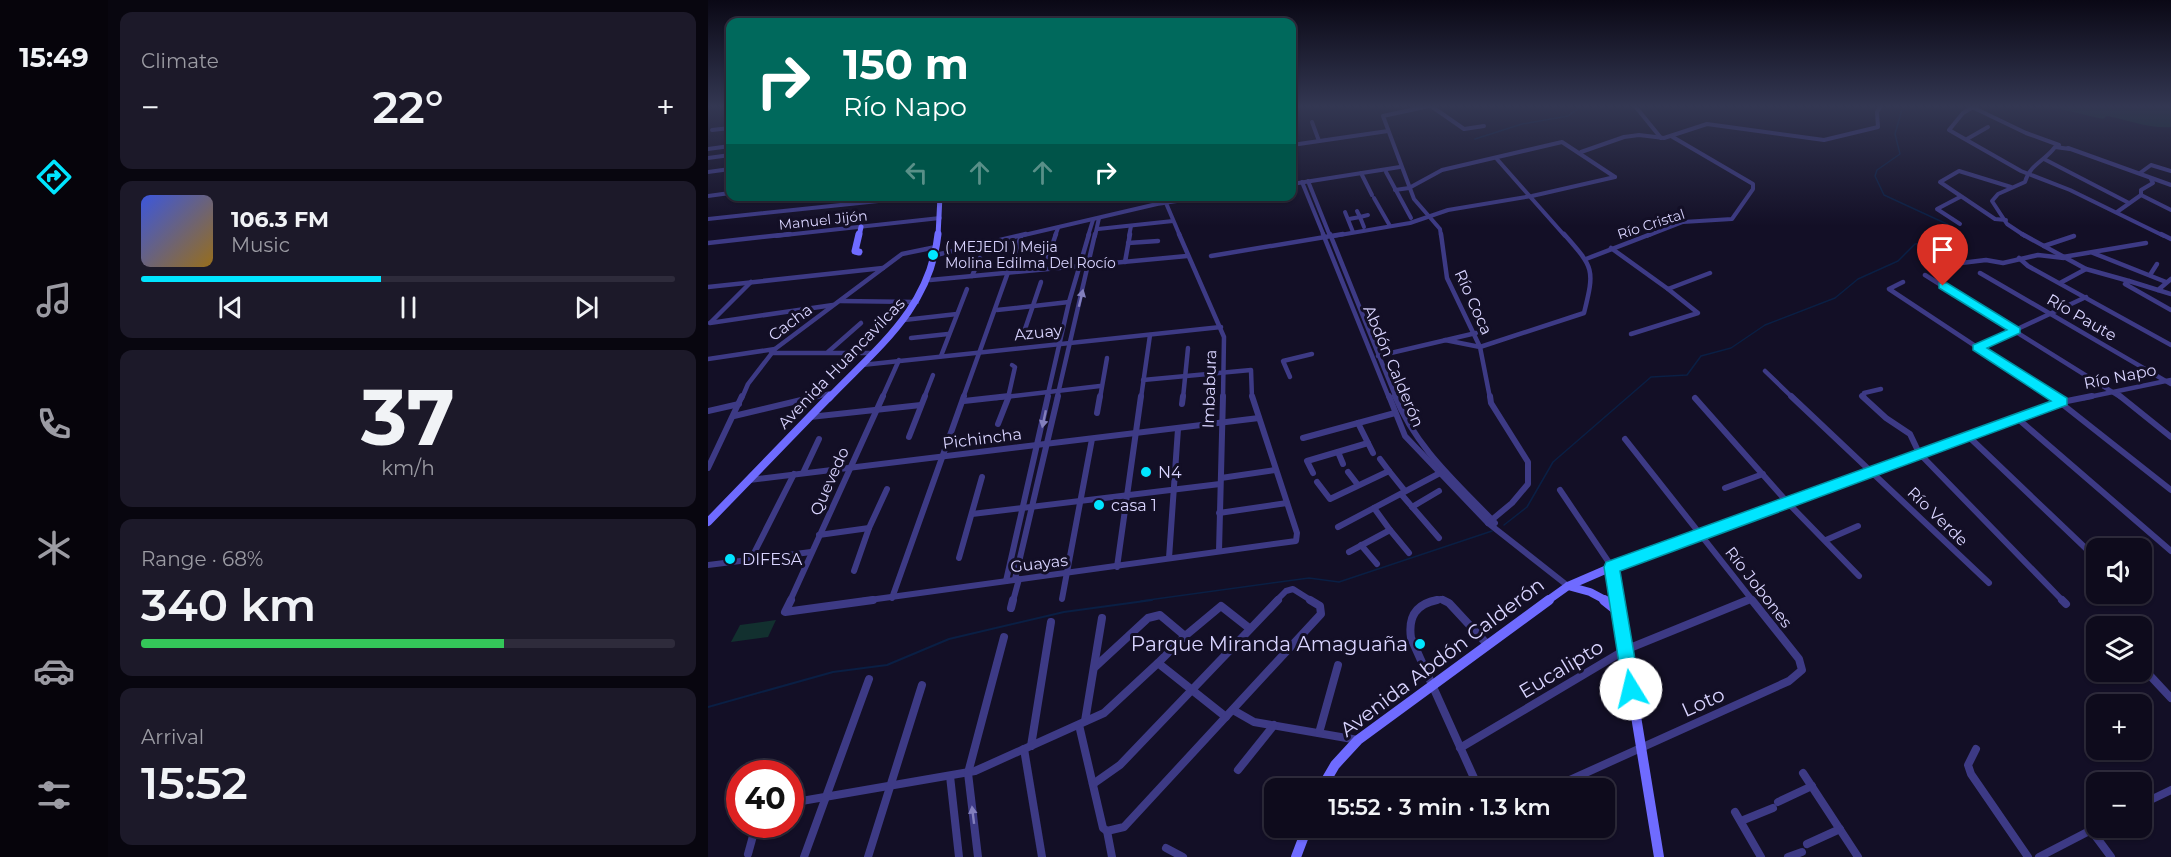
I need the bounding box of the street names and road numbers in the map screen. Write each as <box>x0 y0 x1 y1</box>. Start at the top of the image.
street label: Río Cristal <box>1615 205 1687 243</box>
street label: Manuel Jijón <box>778 206 868 234</box>
street label: Río Coca <box>1451 267 1496 338</box>
street label: Río Paute <box>2043 290 2120 345</box>
street label: Avenida Huancavilcas <box>774 294 909 433</box>
street label: Cacha <box>765 300 816 345</box>
street label: Abdón Calderón <box>1359 302 1428 430</box>
street label: Azuay <box>1013 320 1063 344</box>
street label: Imbabura <box>1199 349 1220 429</box>
street label: Río Napo <box>2082 360 2158 393</box>
street label: Pichincha <box>941 424 1023 453</box>
street label: Quevedo <box>806 444 853 518</box>
street label: Río Verde <box>1903 483 1972 550</box>
street label: Río Jobones <box>1721 543 1796 632</box>
street label: Guayas <box>1009 551 1069 576</box>
street label: Avenida Abdón Calderón <box>1335 572 1549 742</box>
street label: Eucalipto <box>1514 634 1608 704</box>
street label: Loto <box>1678 682 1728 722</box>

